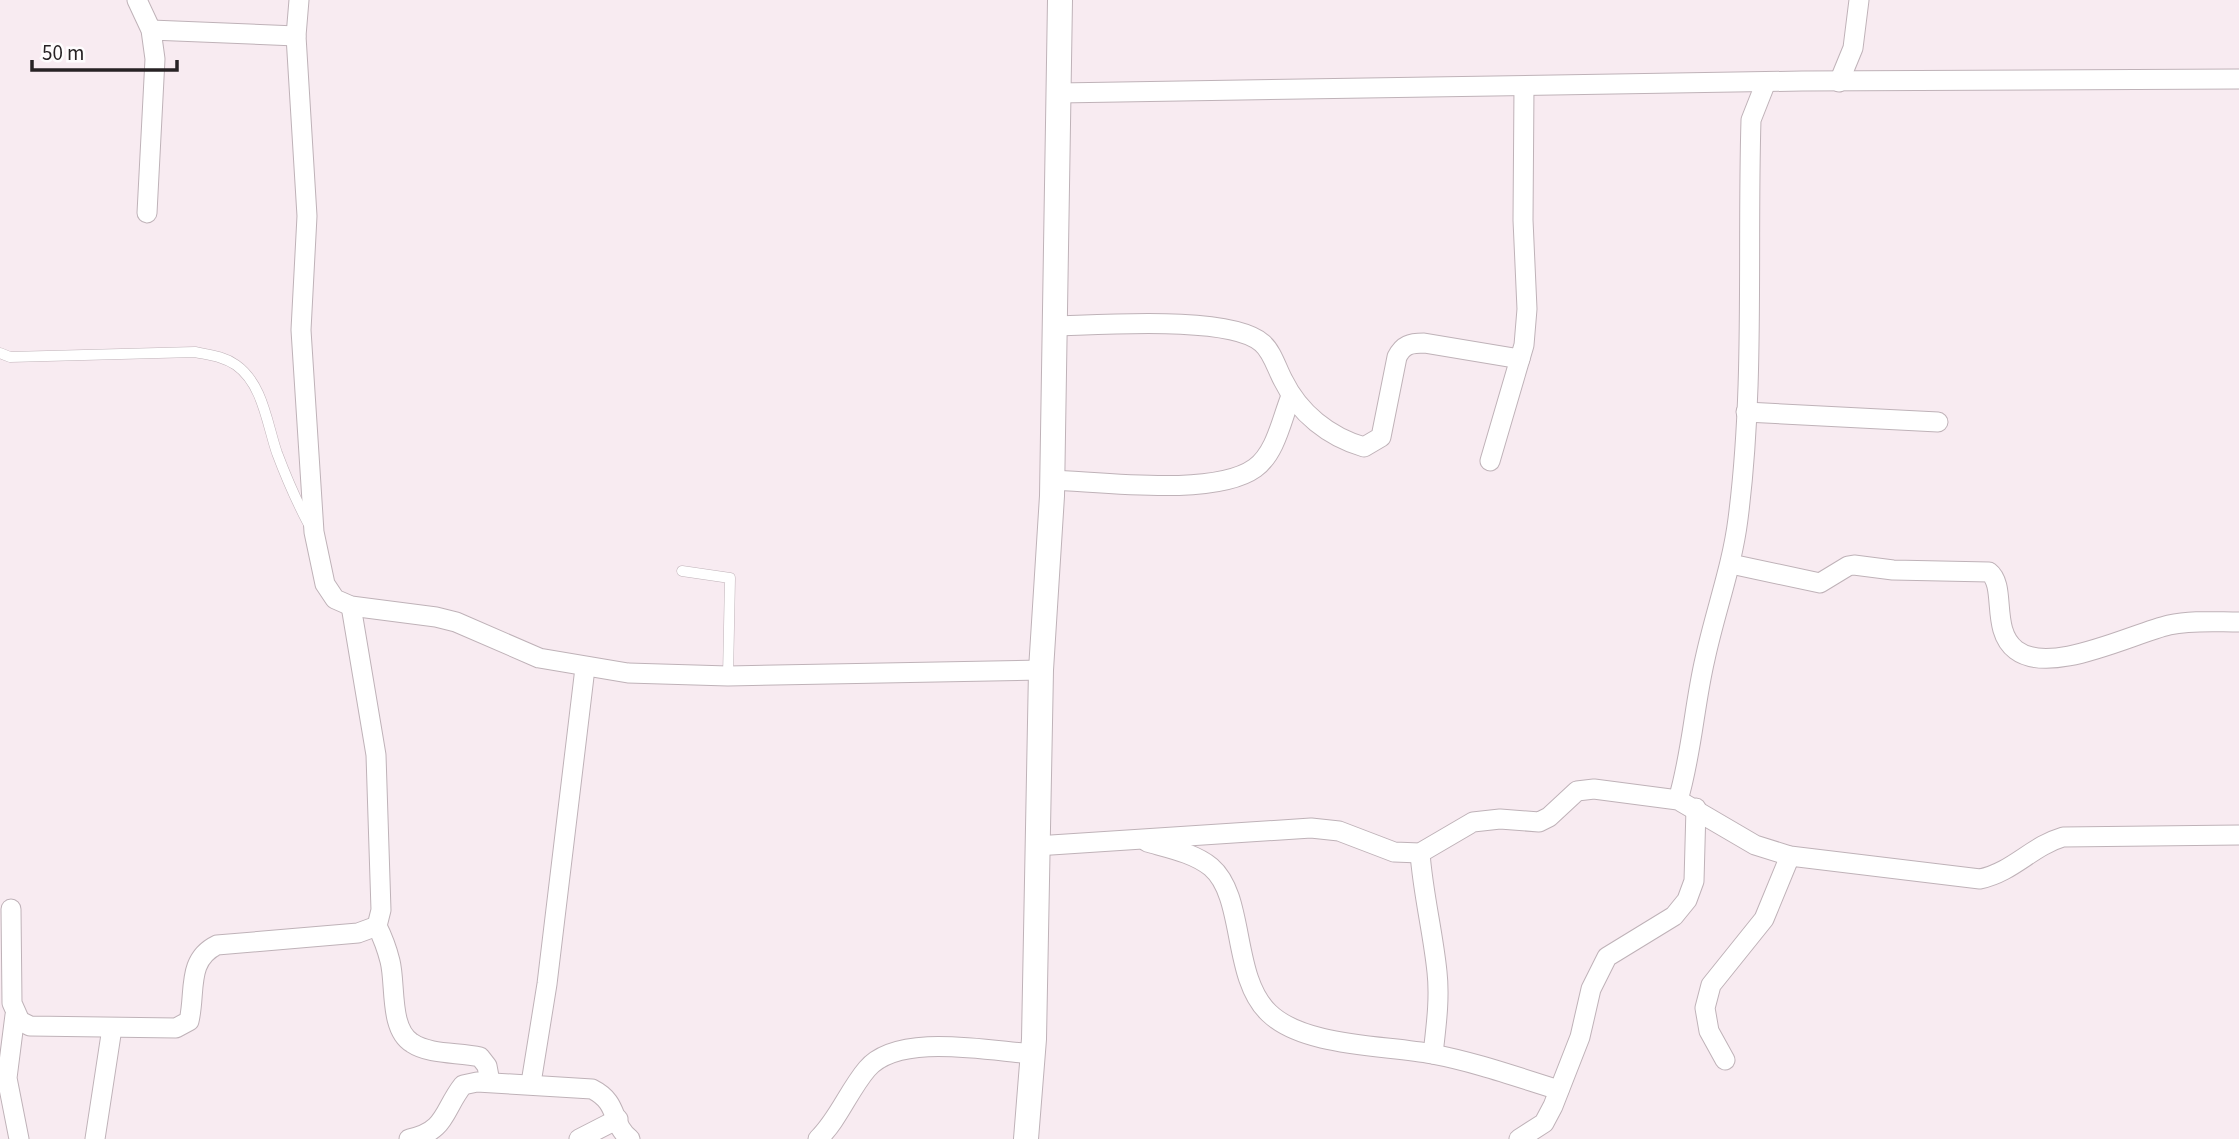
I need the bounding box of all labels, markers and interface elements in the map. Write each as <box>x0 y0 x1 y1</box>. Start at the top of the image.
scale bar <box>32 28 177 72</box>
text: 50 m <box>42 38 84 68</box>

